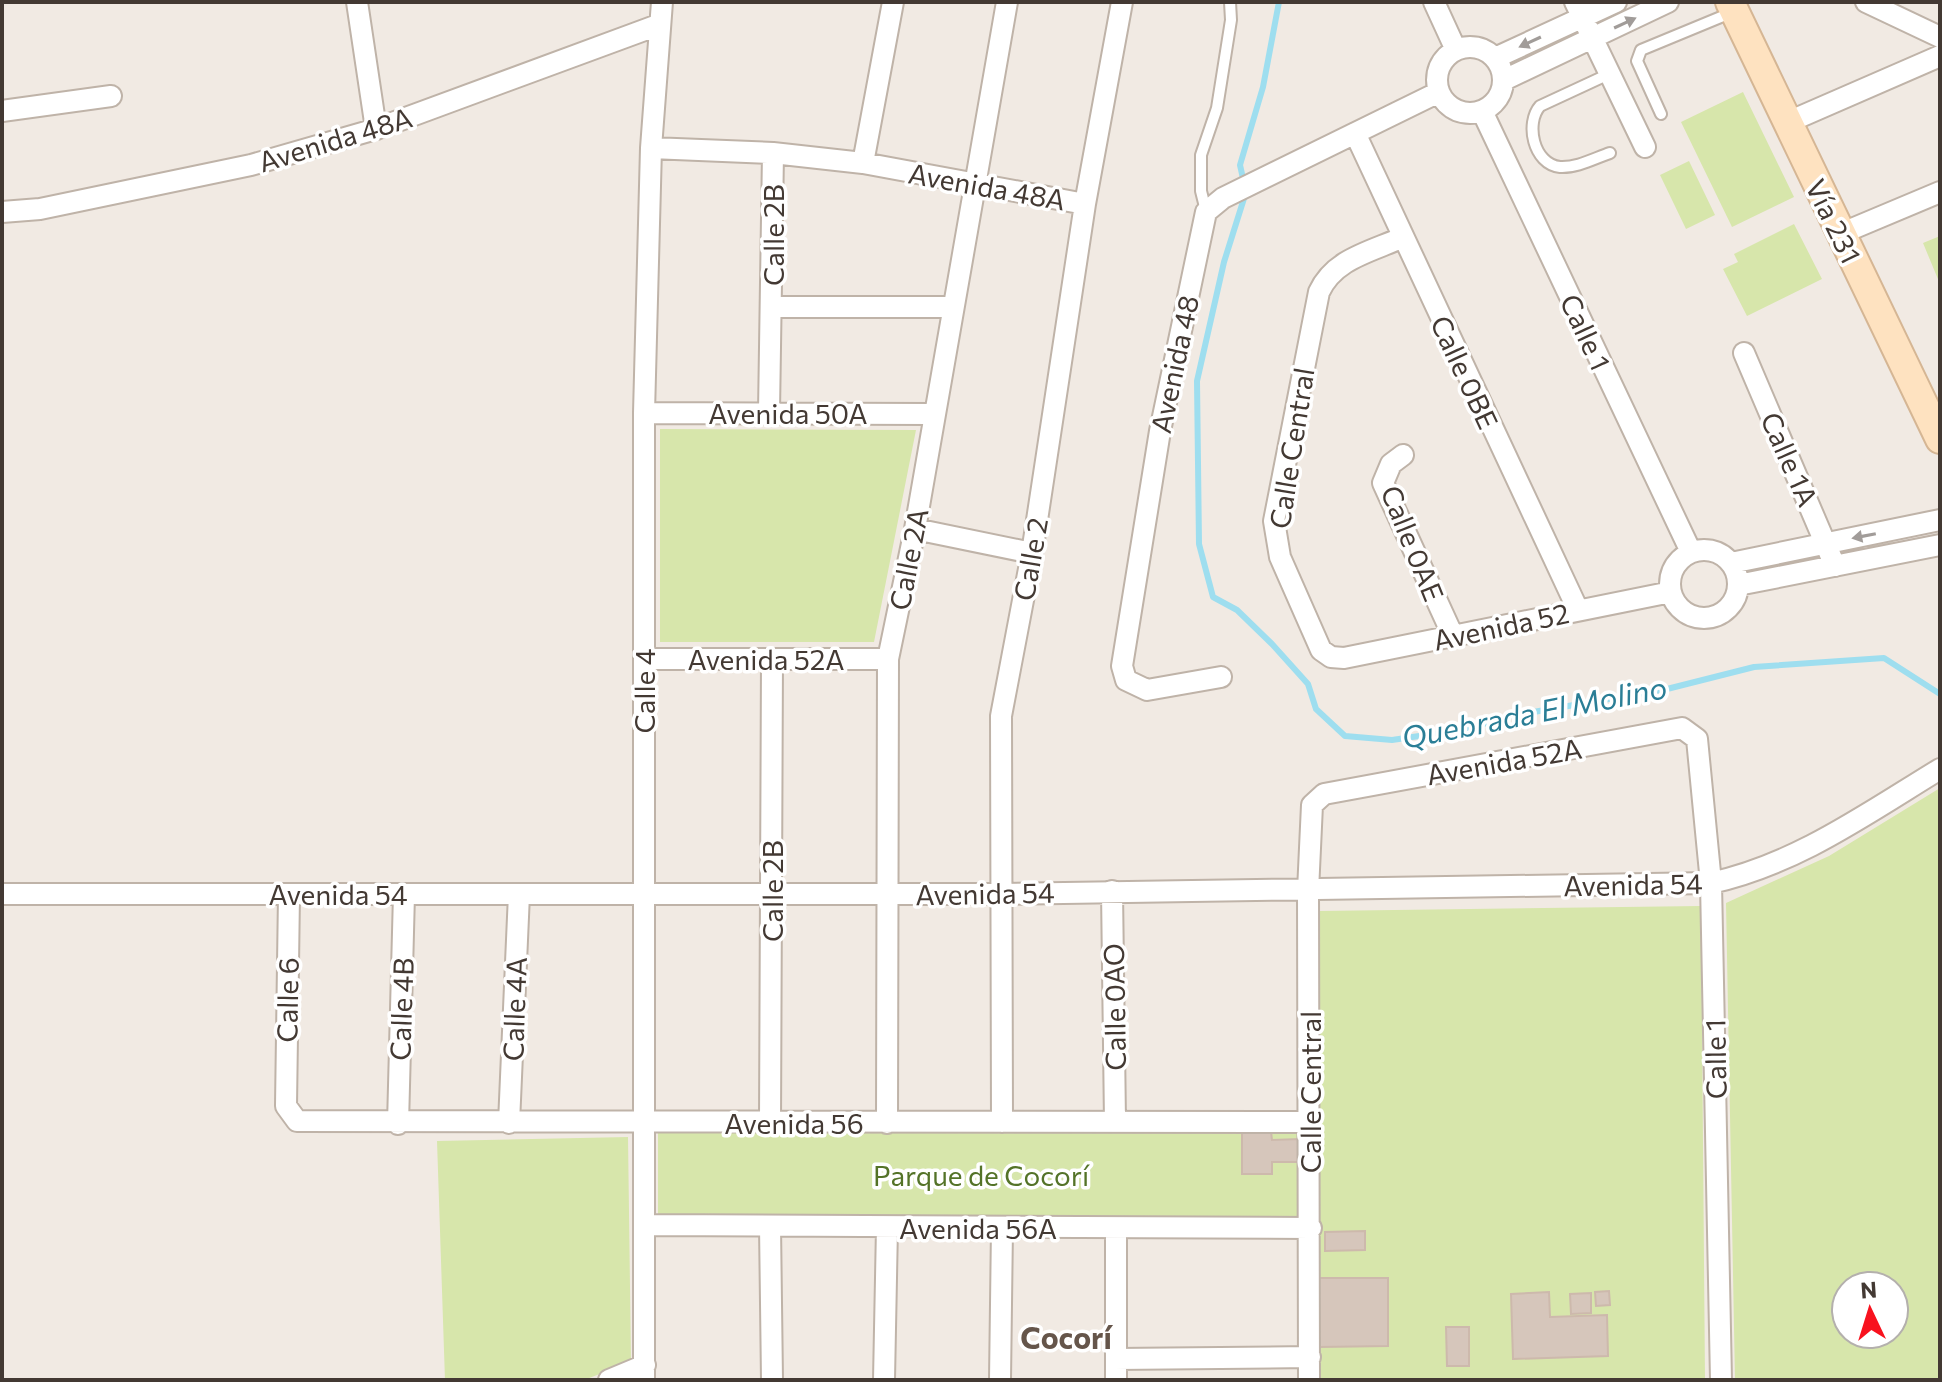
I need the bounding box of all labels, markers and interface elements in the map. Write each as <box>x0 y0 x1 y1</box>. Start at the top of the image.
one-way arrow <box>1613 16 1636 30</box>
one-way arrow <box>1518 35 1542 49</box>
street label: Avenida 48A <box>254 100 416 178</box>
street label: Avenida 48A <box>906 155 1068 217</box>
street label: Vía 231 <box>1799 173 1869 269</box>
street label: Calle 2B <box>756 184 790 286</box>
street label: Calle 1 <box>1554 288 1618 376</box>
street label: Avenida 48 <box>1143 292 1205 436</box>
street label: Calle 0BE <box>1424 310 1506 434</box>
street label: Calle Central <box>1262 365 1320 531</box>
street label: Avenida 50A <box>708 396 868 430</box>
street label: Calle 1A <box>1754 407 1826 511</box>
street label: Calle 0AE <box>1374 480 1452 606</box>
street label: Calle 2A <box>881 505 935 613</box>
street label: Calle 2 <box>1006 515 1054 603</box>
one-way arrow <box>1851 530 1876 543</box>
street label: Avenida 52 <box>1430 595 1572 657</box>
street label: Avenida 52A <box>687 642 845 676</box>
street label: Calle 4 <box>627 648 661 733</box>
water label: Quebrada El Molino <box>1398 667 1670 755</box>
street label: Avenida 52A <box>1424 731 1584 791</box>
street label: Calle 2B <box>755 840 789 942</box>
street label: Avenida 54 <box>1563 866 1703 902</box>
street label: Avenida 54 <box>915 875 1055 911</box>
street label: Avenida 54 <box>268 877 408 911</box>
street label: Calle 0AO <box>1096 943 1132 1071</box>
street label: Calle 4A <box>495 956 533 1062</box>
street label: Calle 6 <box>269 957 305 1043</box>
street label: Calle 4B <box>382 957 420 1061</box>
street label: Calle Central <box>1293 1011 1327 1173</box>
street label: Calle 1 <box>1697 1019 1733 1099</box>
street label: Avenida 56 <box>724 1106 864 1140</box>
park label: Parque de Cocorí <box>873 1158 1090 1192</box>
street label: Avenida 56A <box>899 1211 1057 1245</box>
north arrow <box>1830 1270 1910 1350</box>
text: N <box>1859 1276 1878 1304</box>
district label: Cocorí <box>1020 1318 1113 1355</box>

